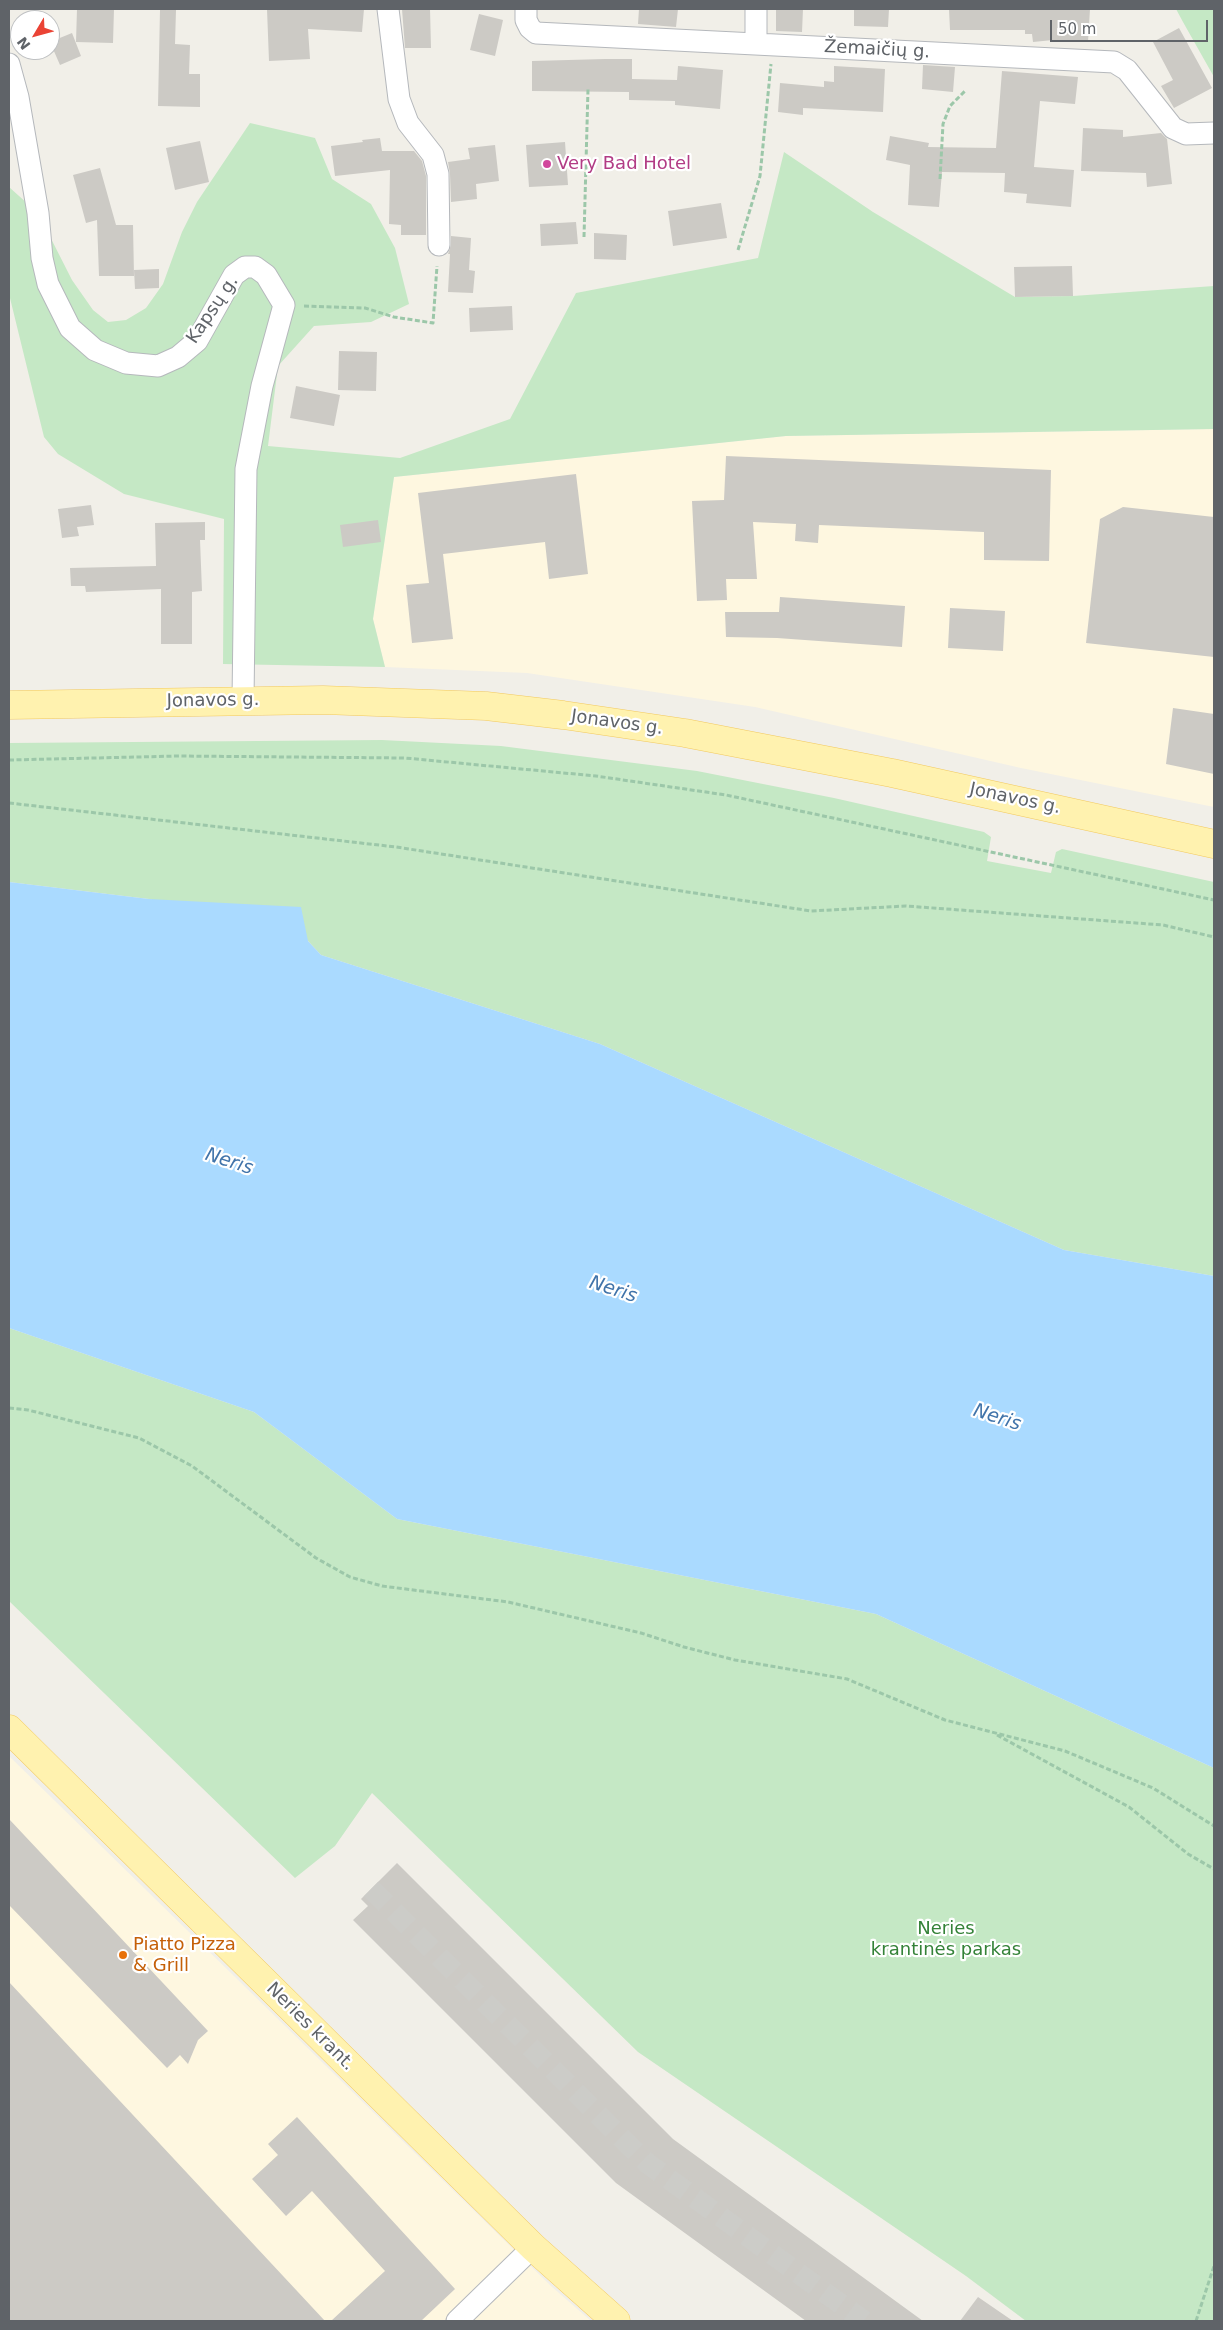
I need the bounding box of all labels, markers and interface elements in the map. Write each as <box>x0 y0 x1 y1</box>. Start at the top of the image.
north arrow <box>10 10 60 60</box>
scale bar <box>1053 10 1210 42</box>
text: 50 m <box>1058 20 1096 38</box>
text: N <box>14 34 34 53</box>
street label: Žemaičių g. <box>823 36 931 64</box>
place label: Very Bad Hotel <box>557 153 691 175</box>
marker: Very Bad Hotel <box>541 158 553 170</box>
street label: Kapsų g. <box>182 272 244 348</box>
street label: Jonavos g. <box>166 689 260 713</box>
street label: Jonavos g. <box>570 706 664 740</box>
street label: Jonavos g. <box>967 779 1063 819</box>
water label: Neris <box>202 1144 256 1180</box>
water label: Neris <box>586 1272 640 1308</box>
water label: Neris <box>970 1400 1024 1436</box>
park label: Neries krantinės parkas <box>871 1918 1021 1960</box>
place label: Piatto Pizza & Grill <box>133 1934 236 1976</box>
marker: Piatto Pizza & Grill <box>117 1949 129 1961</box>
street label: Neries krant. <box>261 1978 359 2076</box>

